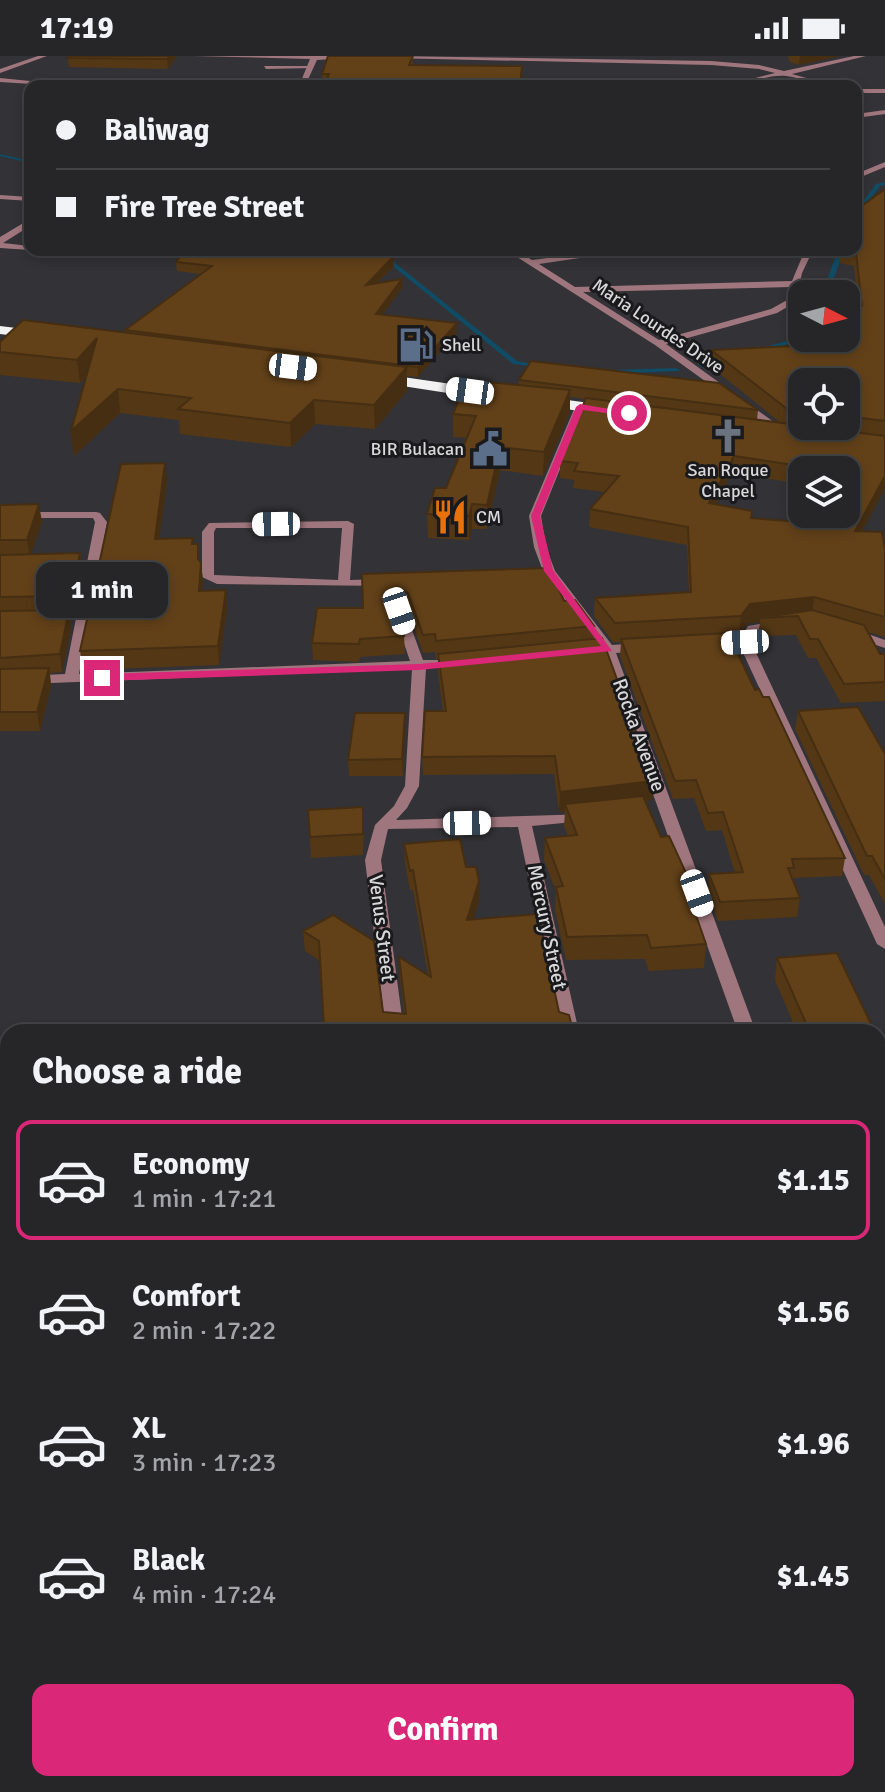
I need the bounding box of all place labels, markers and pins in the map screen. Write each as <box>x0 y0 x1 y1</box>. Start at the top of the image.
fuel station icon: Shell <box>397 326 435 364</box>
place label: Shell <box>442 334 481 356</box>
church icon: San Roque Chapel <box>709 417 747 455</box>
public building icon: BIR Bulacan <box>471 430 509 468</box>
place label: BIR Bulacan <box>371 438 464 460</box>
place label: San Roque Chapel <box>687 459 769 502</box>
restaurant icon: CM <box>431 498 469 536</box>
place label: CM <box>476 506 501 528</box>

